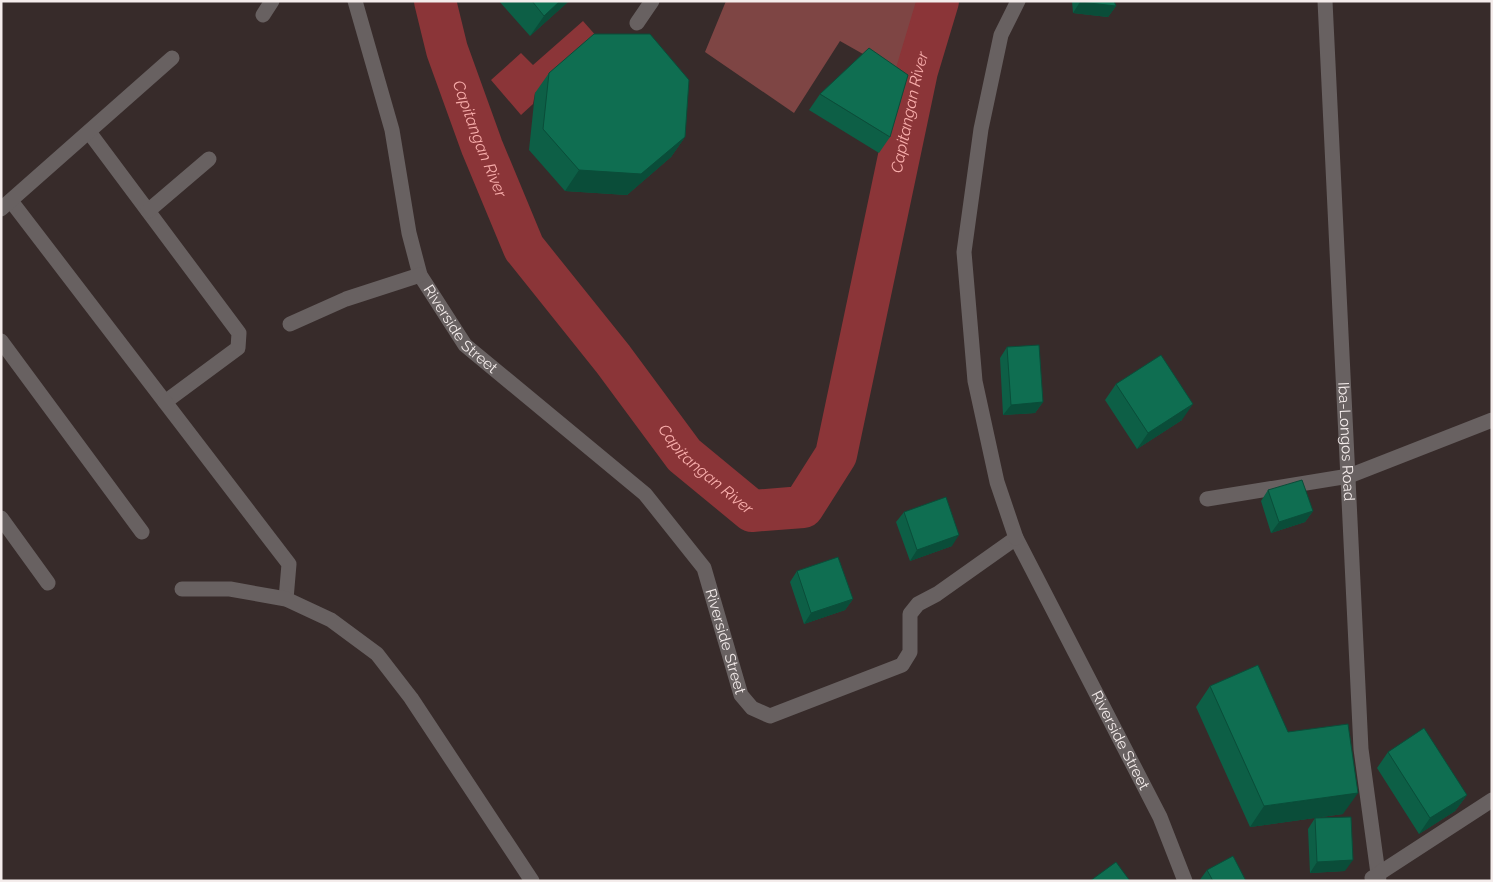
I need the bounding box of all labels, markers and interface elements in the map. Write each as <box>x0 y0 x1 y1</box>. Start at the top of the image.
water label: Capitangan River <box>887 49 932 175</box>
water label: Capitangan River <box>449 78 511 201</box>
street label: Riverside Street <box>420 281 501 377</box>
street label: Iba-Longos Road <box>1334 382 1358 501</box>
water label: Capitangan River <box>654 420 757 518</box>
street label: Riverside Street <box>702 587 749 696</box>
street label: Riverside Street <box>1087 688 1153 793</box>

